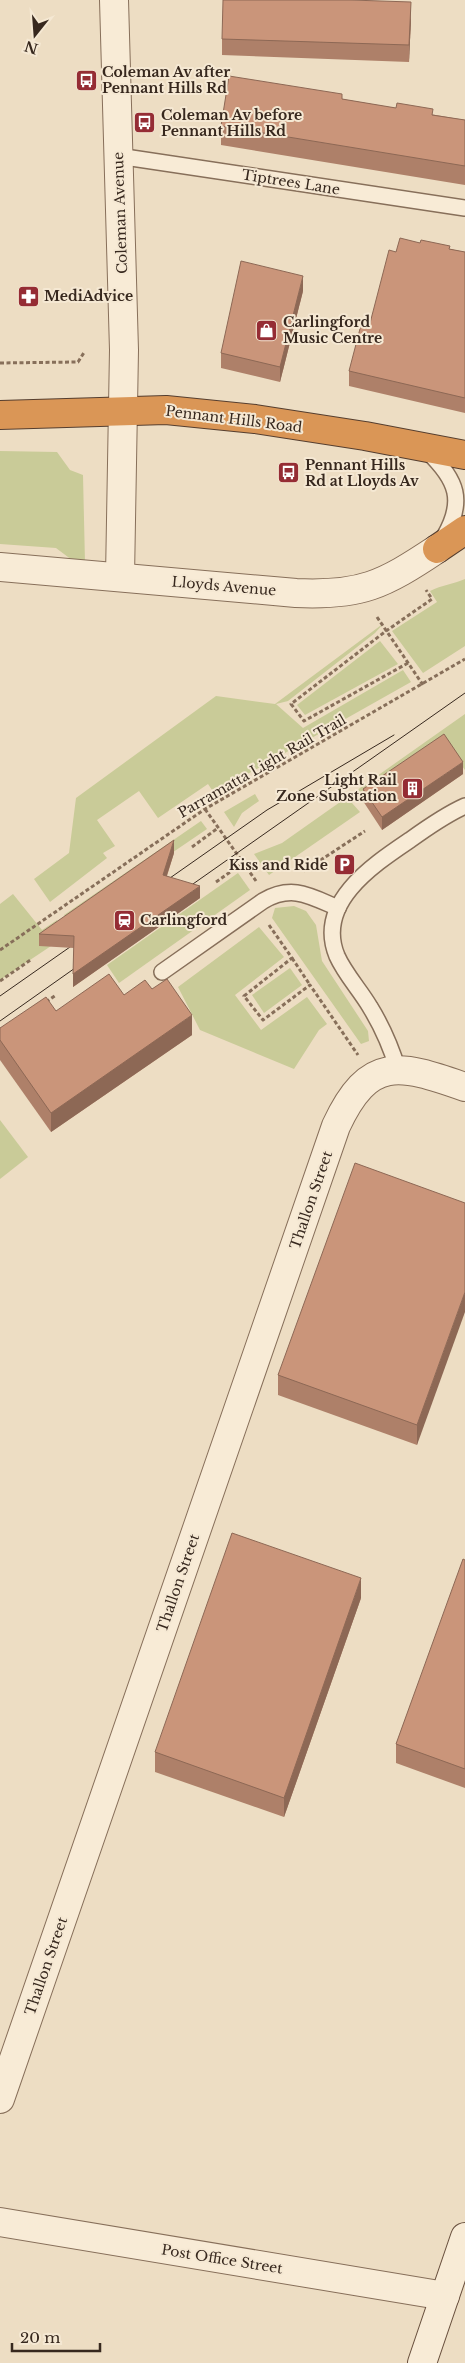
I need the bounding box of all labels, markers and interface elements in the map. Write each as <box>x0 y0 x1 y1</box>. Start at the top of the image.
north arrow <box>10 10 60 60</box>
text: N <box>22 37 40 58</box>
place label: Coleman Av after Pennant Hills Rd <box>102 63 230 97</box>
bus stop icon: Coleman Av after Pennant Hills Rd <box>74 68 98 92</box>
place label: Coleman Av before Pennant Hills Rd <box>161 106 302 140</box>
bus stop icon: Coleman Av before Pennant Hills Rd <box>133 111 157 135</box>
street label: Coleman Avenue <box>109 152 131 274</box>
street label: Tiptrees Lane <box>241 165 341 199</box>
pharmacy icon: MediAdvice <box>16 284 40 308</box>
place label: MediAdvice <box>44 287 133 305</box>
place label: Carlingford Music Centre <box>283 313 382 347</box>
shop icon: Carlingford Music Centre <box>255 318 279 342</box>
street label: Pennant Hills Road <box>165 402 304 436</box>
place label: Pennant Hills Rd at Lloyds Av <box>305 456 419 490</box>
bus stop icon: Pennant Hills Rd at Lloyds Av <box>277 461 301 485</box>
street label: Lloyds Avenue <box>171 572 277 600</box>
street label: Parramatta Light Rail Trail <box>175 710 350 822</box>
place label: Light Rail Zone Substation <box>276 771 397 805</box>
building icon: Light Rail Zone Substation <box>401 776 425 800</box>
parking icon: Kiss and Ride <box>332 853 356 877</box>
place label: Kiss and Ride <box>229 856 328 874</box>
station icon: Carlingford <box>112 908 136 932</box>
place label: Carlingford <box>140 911 227 929</box>
street label: Thallon Street <box>286 1148 336 1251</box>
street label: Thallon Street <box>153 1531 203 1634</box>
street label: Thallon Street <box>21 1914 71 2017</box>
street label: Post Office Street <box>160 2241 285 2278</box>
scale bar <box>12 2320 100 2352</box>
text: 20 m <box>20 2328 60 2347</box>

